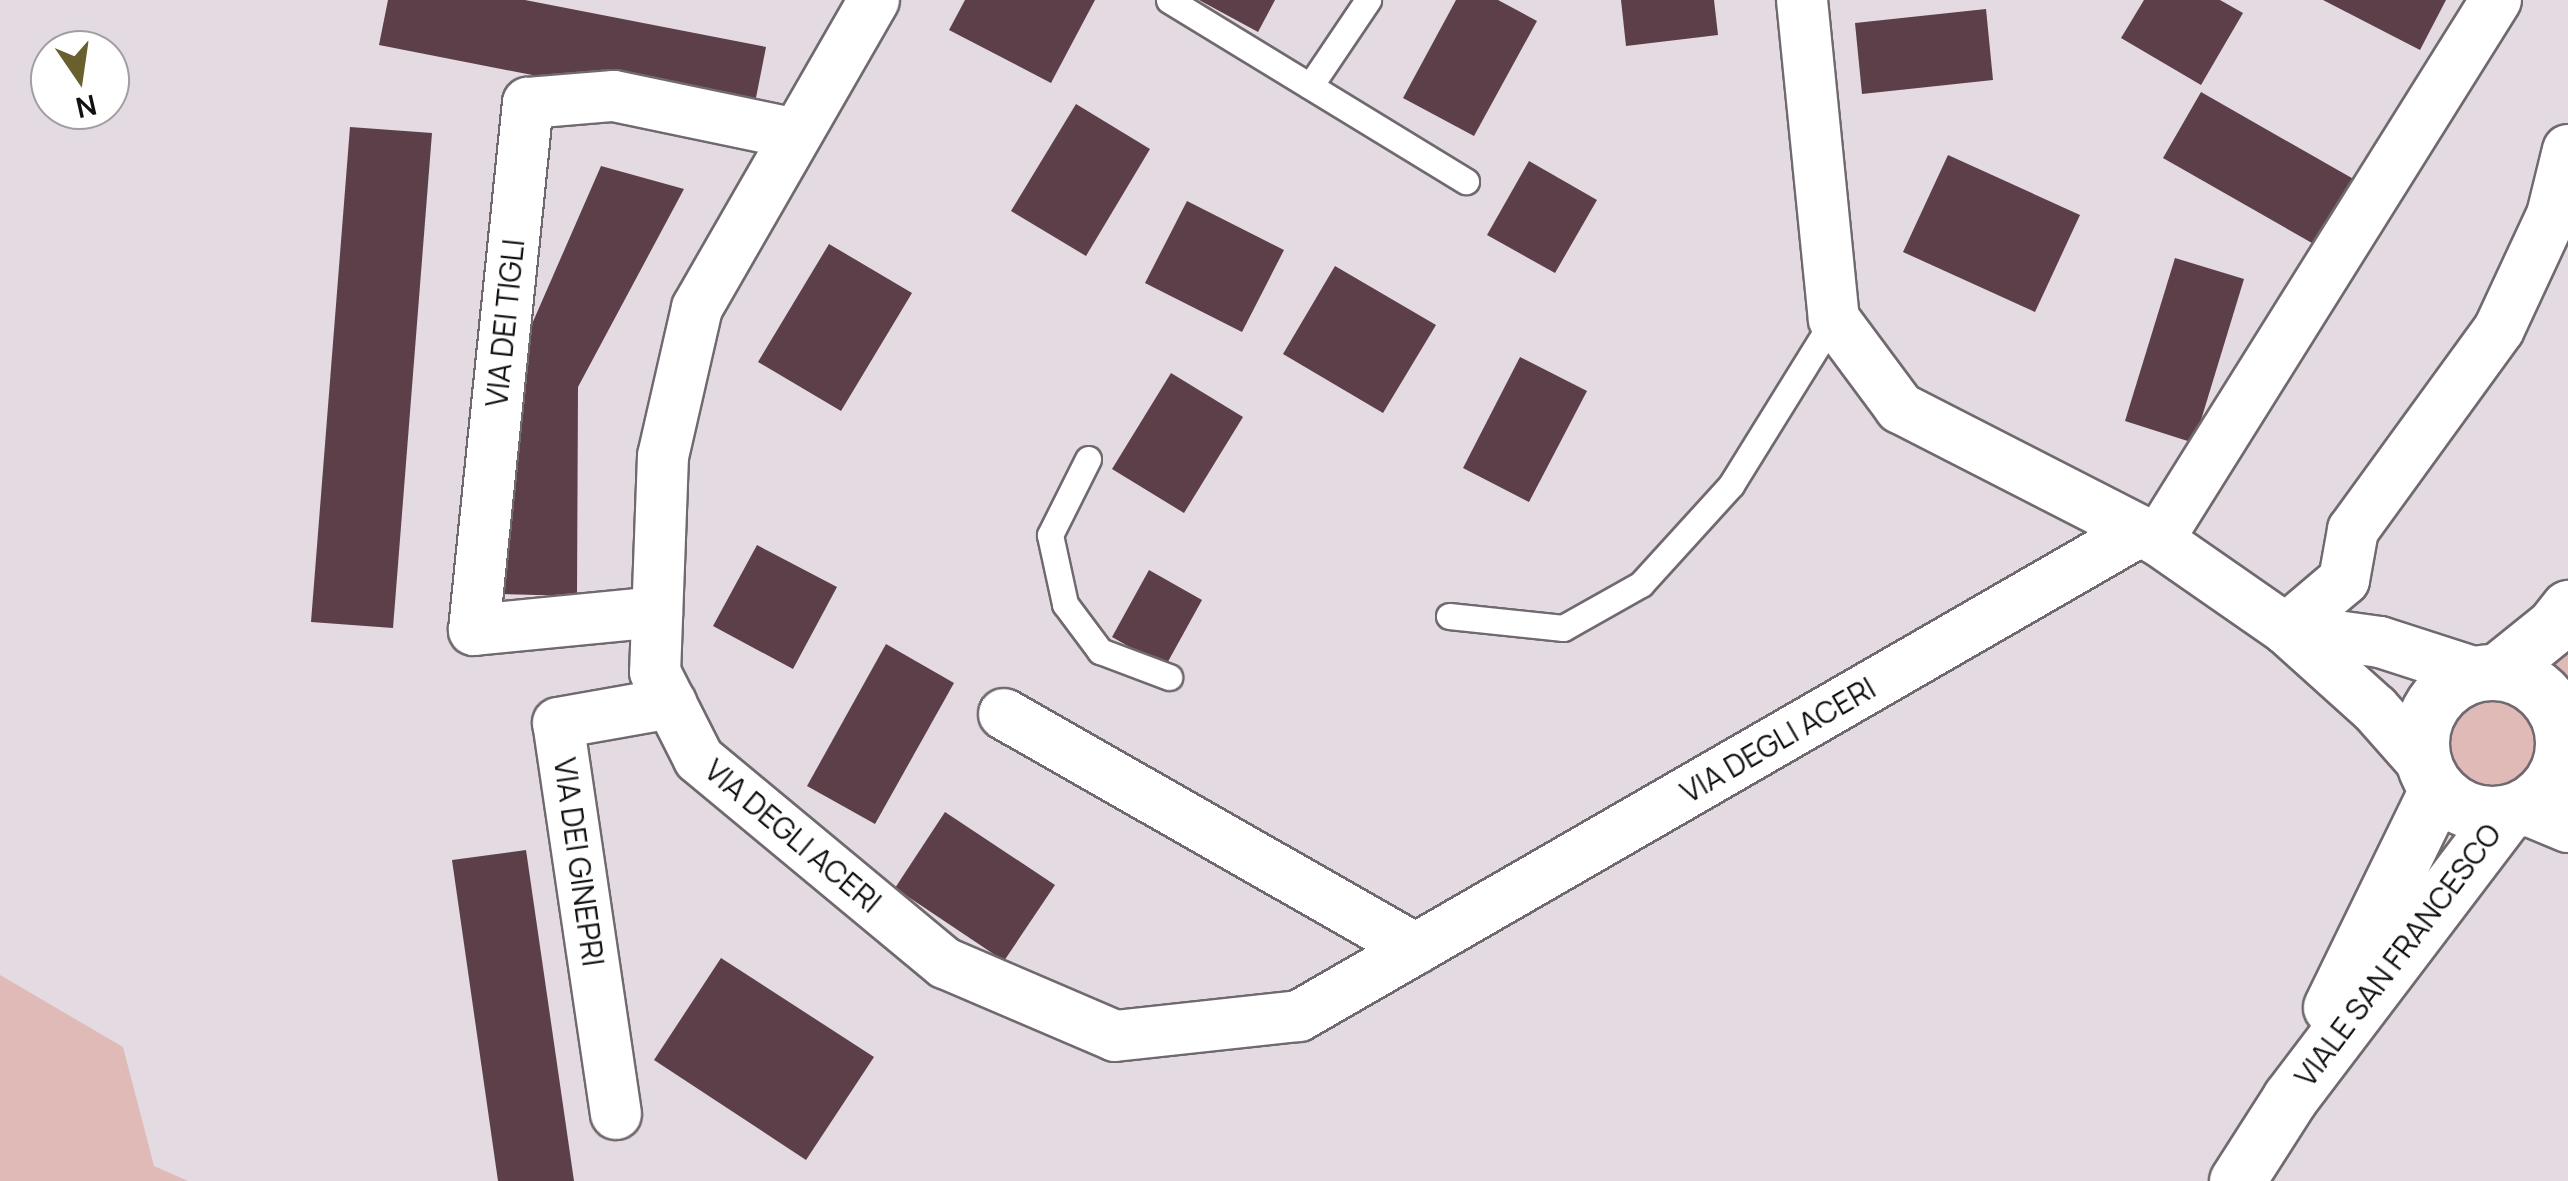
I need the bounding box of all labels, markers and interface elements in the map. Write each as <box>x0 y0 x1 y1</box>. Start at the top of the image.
north arrow <box>30 30 130 130</box>
text: N <box>72 87 100 128</box>
street label: VIA DEI TIGLI <box>478 237 532 409</box>
street label: VIA DEGLI ACERI <box>1674 670 1882 810</box>
street label: VIA DEGLI ACERI <box>698 752 888 920</box>
street label: VIA DEI GINEPRI <box>547 755 611 969</box>
street label: VIALE SAN FRANCESCO <box>2287 817 2509 1093</box>

